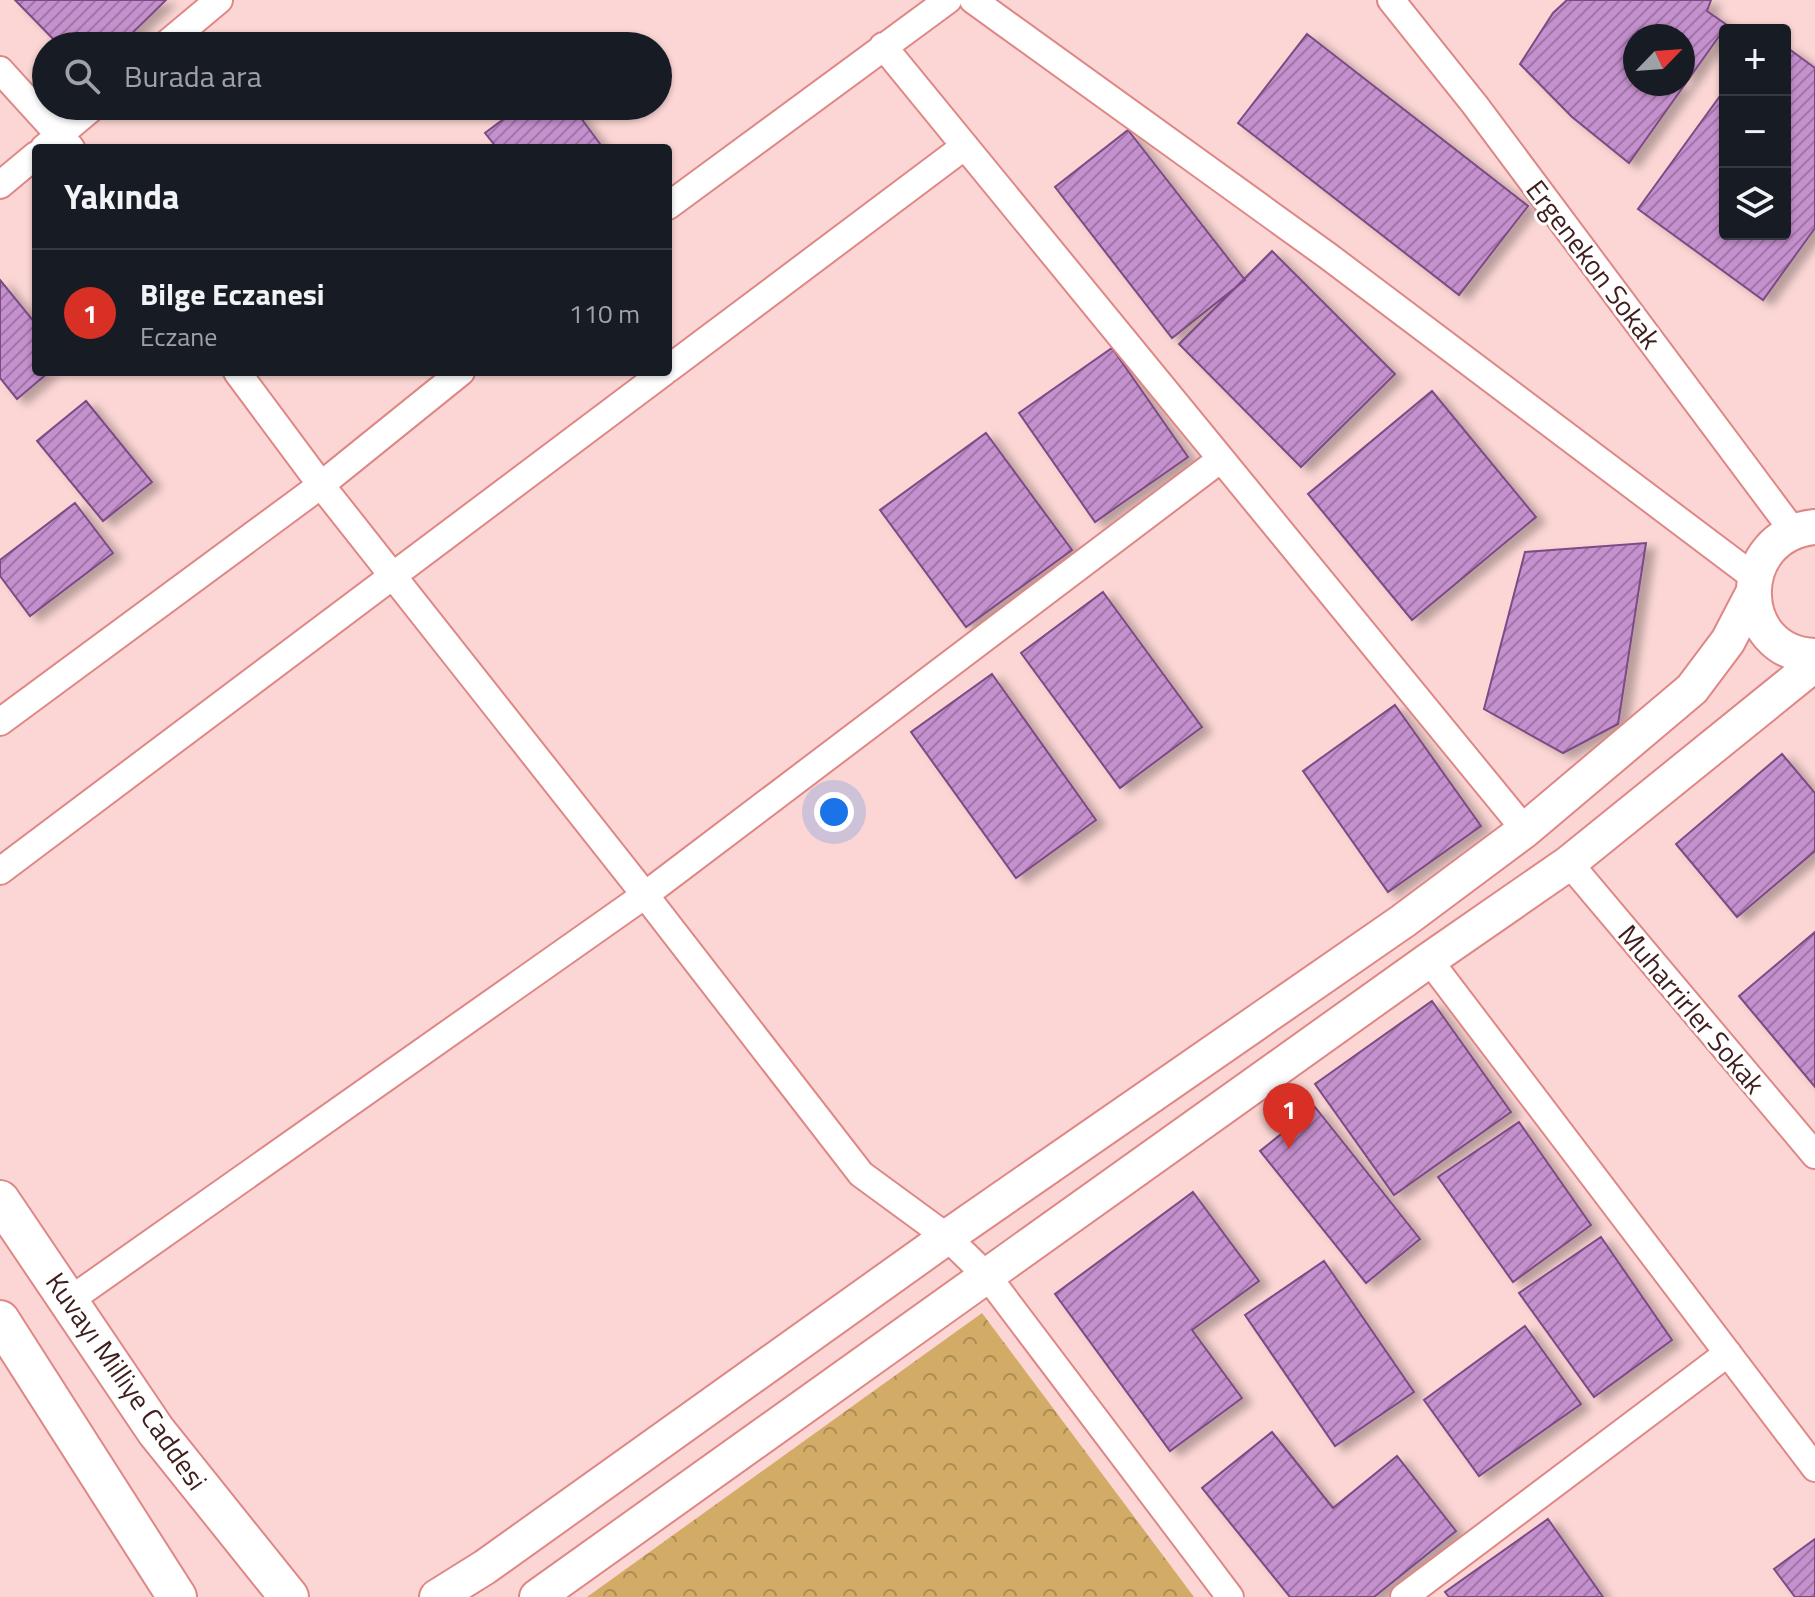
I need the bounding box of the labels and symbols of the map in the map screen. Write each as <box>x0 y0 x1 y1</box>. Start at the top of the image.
north arrow <box>1623 24 1695 96</box>
street label: Ergenekon Sokak <box>1516 170 1672 358</box>
your location <box>814 792 854 832</box>
street label: Muharrirler Sokak <box>1608 915 1776 1103</box>
pin: 1 <box>1263 1083 1315 1149</box>
street label: Kuvayı Milliye Caddesi <box>35 1263 219 1499</box>

